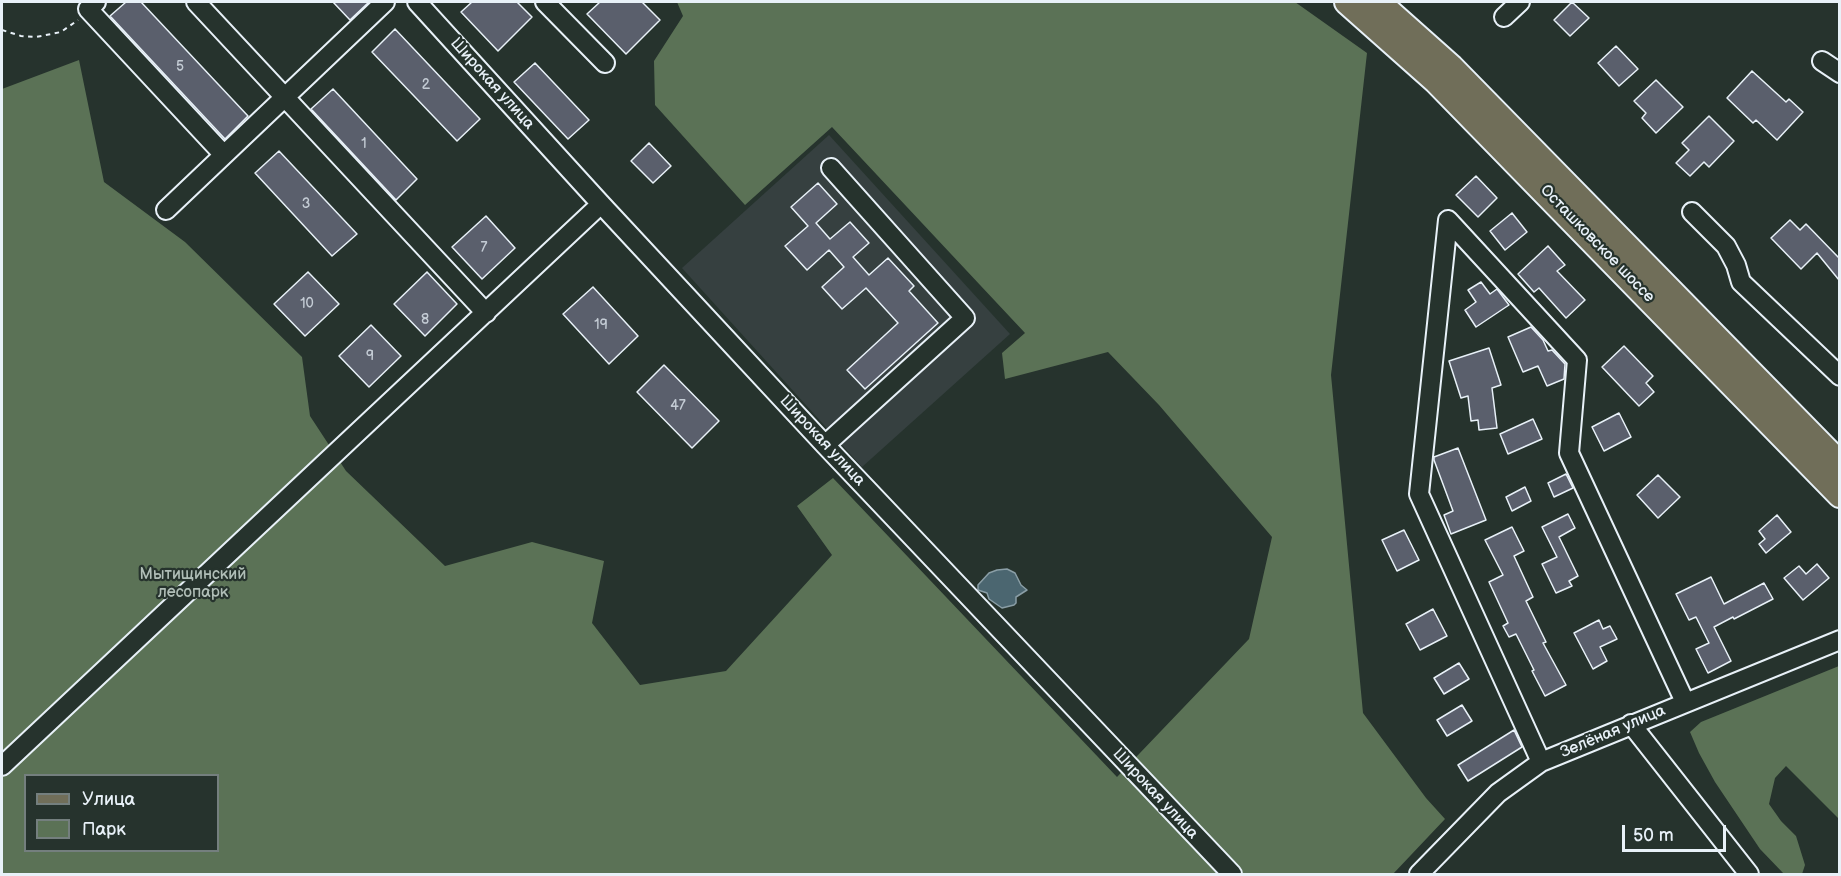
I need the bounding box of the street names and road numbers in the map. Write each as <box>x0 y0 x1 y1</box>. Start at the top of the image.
street label: Широкая улица <box>446 34 538 134</box>
street label: Осташковское шоссе <box>1536 181 1658 307</box>
street label: Широкая улица <box>775 392 869 490</box>
street label: Зелёная улица <box>1558 701 1668 763</box>
street label: Широкая улица <box>1108 745 1202 843</box>

